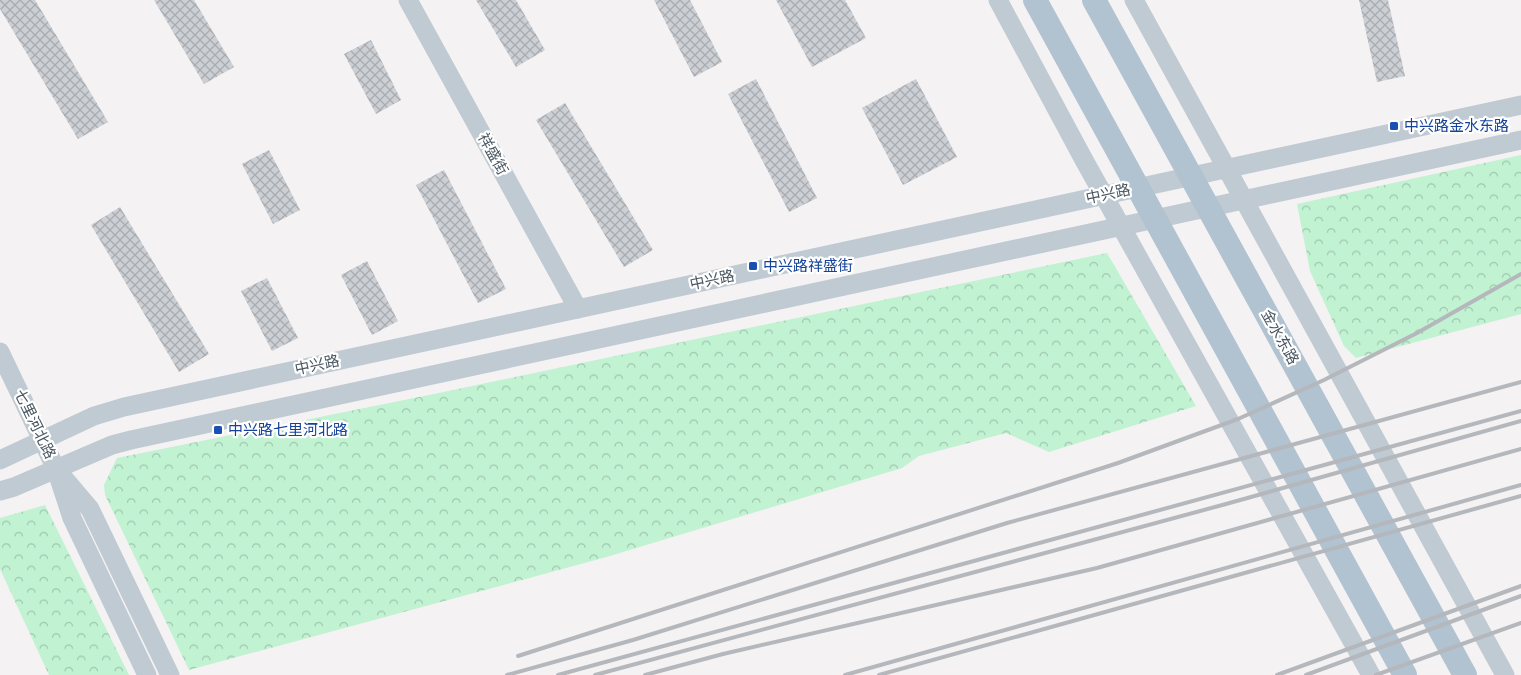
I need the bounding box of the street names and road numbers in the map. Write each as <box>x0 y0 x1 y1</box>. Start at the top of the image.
street label: 祥盛街 <box>474 130 512 178</box>
street label: 中兴路 <box>1084 181 1132 207</box>
street label: 中兴路 <box>688 267 736 293</box>
street label: 金水东路 <box>1258 306 1302 368</box>
street label: 中兴路 <box>293 352 341 378</box>
street label: 七里河北路 <box>10 386 60 462</box>

